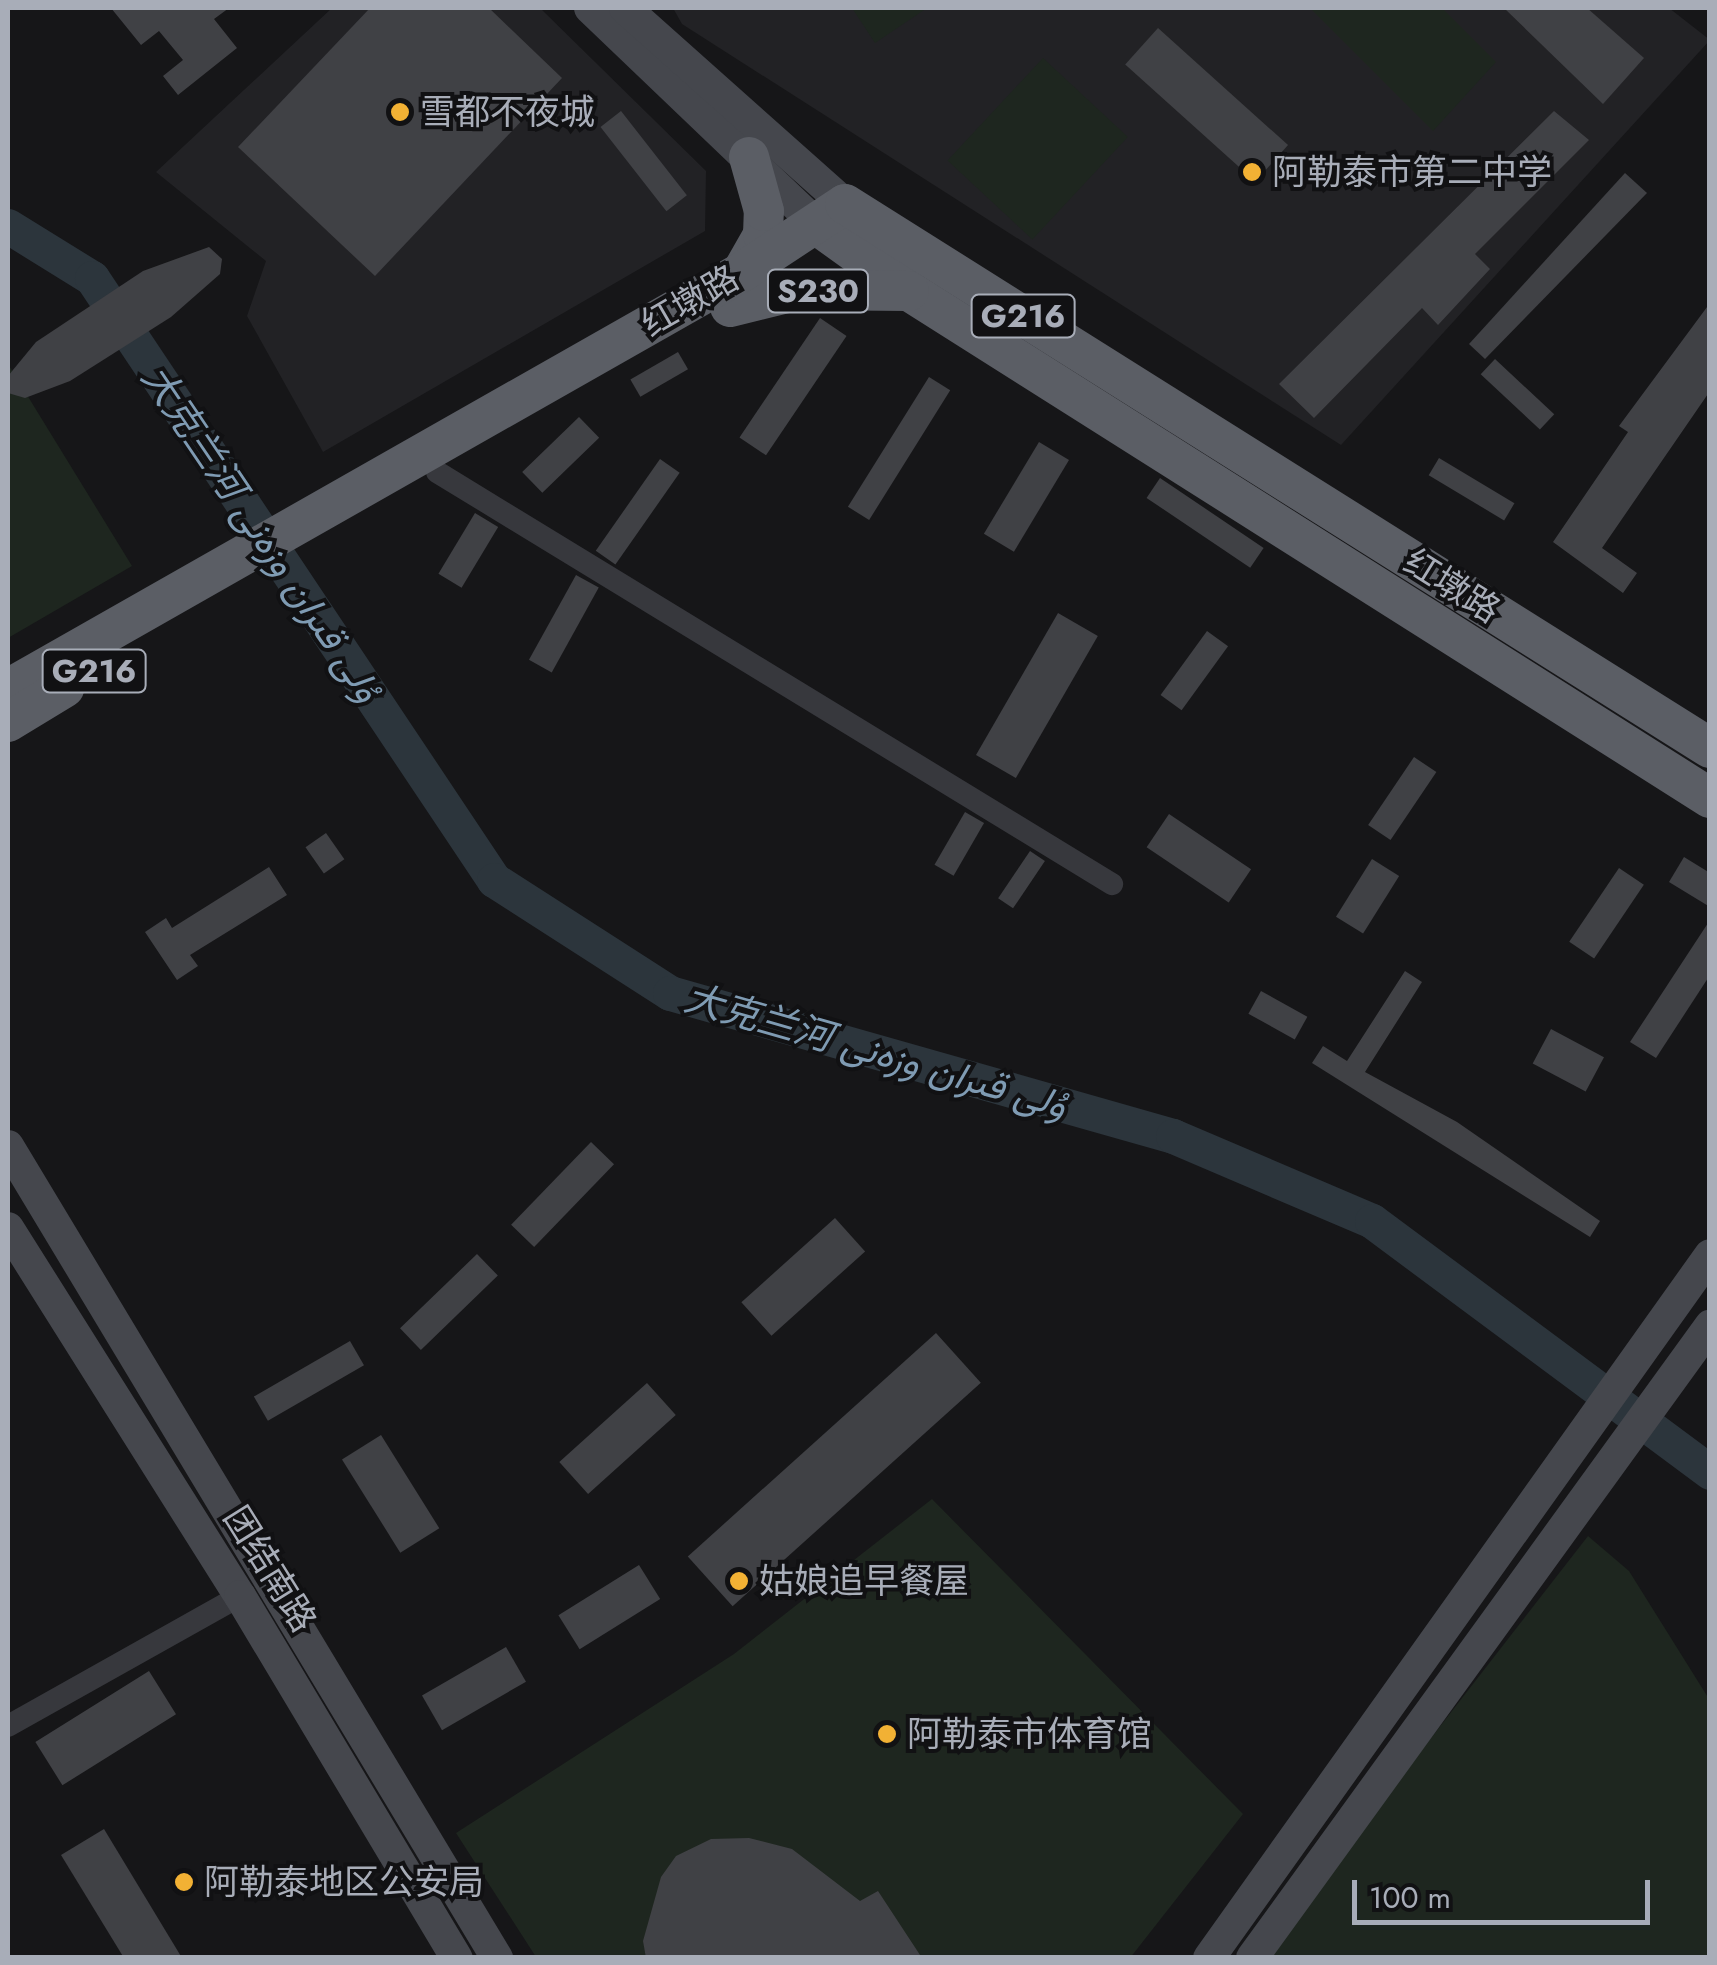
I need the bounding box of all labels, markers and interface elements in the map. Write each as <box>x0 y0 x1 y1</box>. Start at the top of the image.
place label: 雪都不夜城 <box>420 91 595 133</box>
marker: 雪都不夜城 <box>389 101 411 123</box>
place label: 阿勒泰市第二中学 <box>1272 151 1552 193</box>
marker: 阿勒泰市第二中学 <box>1241 161 1263 183</box>
street label: 红墩路 <box>634 257 746 345</box>
road number: S230 <box>766 264 870 318</box>
road number: G216 <box>970 289 1076 343</box>
water label: 大克兰河 ۇلى قىران وزەنى <box>132 356 392 710</box>
street label: 红墩路 <box>1396 540 1508 632</box>
road number: G216 <box>42 644 146 698</box>
water label: 大克兰河 ۇلى قىران وزەنى <box>680 975 1072 1127</box>
street label: 团结南路 <box>215 1499 325 1639</box>
place label: 姑娘追早餐屋 <box>759 1560 969 1602</box>
marker: 姑娘追早餐屋 <box>728 1570 750 1592</box>
place label: 阿勒泰市体育馆 <box>907 1713 1152 1755</box>
marker: 阿勒泰市体育馆 <box>876 1723 898 1745</box>
scale bar <box>1357 1860 1654 1922</box>
place label: 阿勒泰地区公安局 <box>204 1861 484 1903</box>
marker: 阿勒泰地区公安局 <box>173 1871 195 1893</box>
text: 100 m <box>1369 1876 1451 1919</box>

